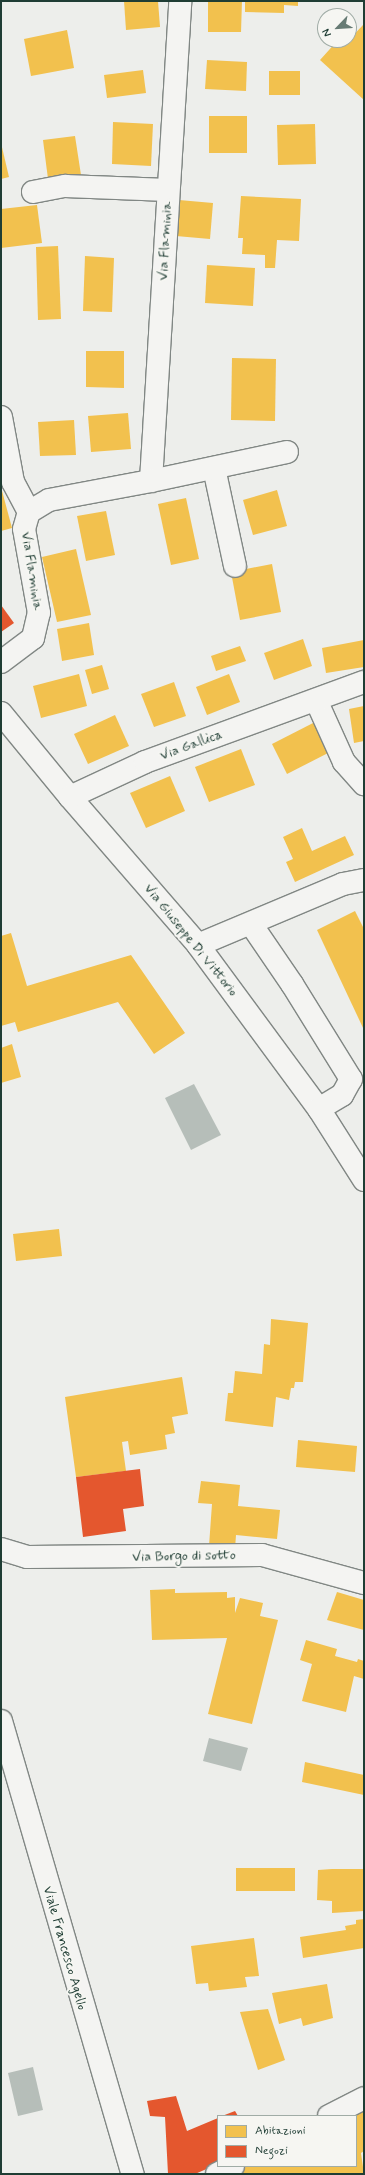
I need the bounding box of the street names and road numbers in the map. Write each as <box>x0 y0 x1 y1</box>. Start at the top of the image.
street label: Via Flaminia <box>155 202 175 280</box>
street label: Via Flaminia <box>18 531 46 611</box>
street label: Via Gallica <box>158 726 224 764</box>
street label: Via Giuseppe Di Vittorio <box>141 881 241 999</box>
street label: Via Borgo di sotto <box>132 1547 236 1565</box>
street label: Viale Francesco Agello <box>39 1883 91 2013</box>

